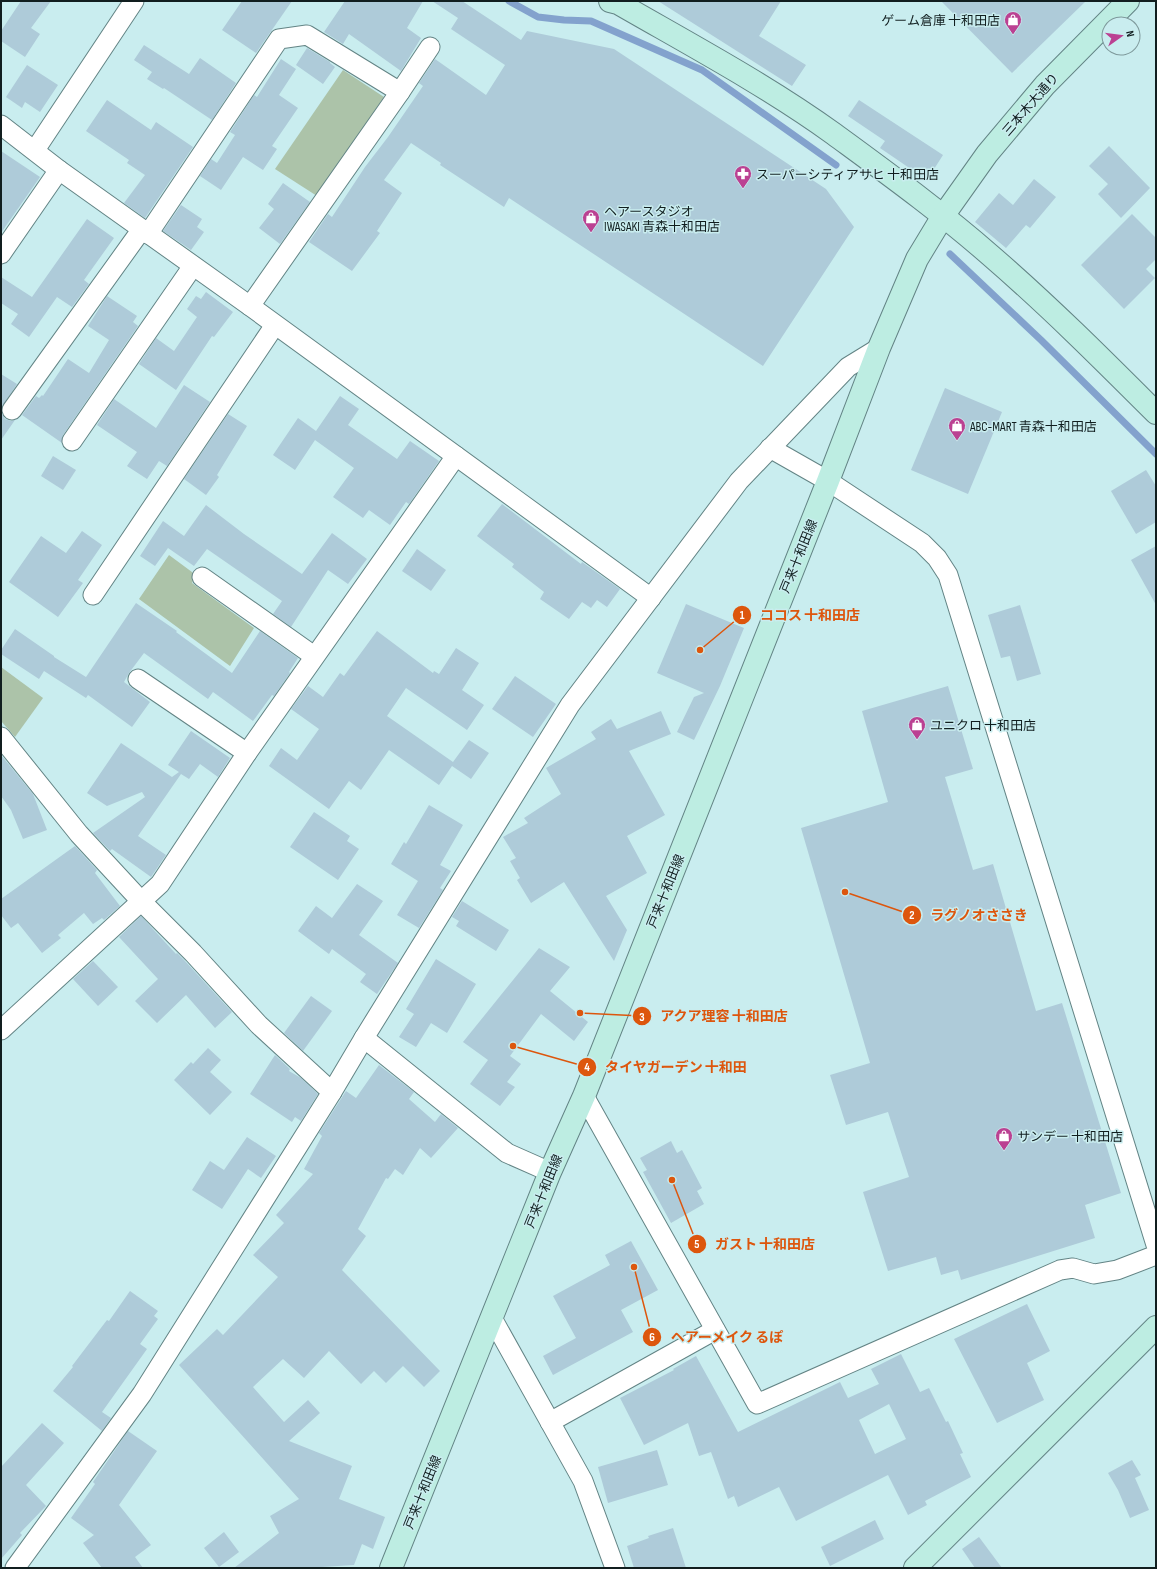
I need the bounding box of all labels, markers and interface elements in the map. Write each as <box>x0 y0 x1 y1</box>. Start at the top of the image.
shop icon: ゲーム倉庫 十和田店 <box>1003 10 1023 35</box>
place label: ゲーム倉庫 十和田店 <box>881 13 1000 29</box>
north arrow <box>1101 16 1141 56</box>
text: N <box>1123 29 1137 38</box>
street label: 三本木大通り <box>999 70 1062 139</box>
pharmacy icon: スーパーシティアサヒ 十和田店 <box>733 164 753 189</box>
place label: スーパーシティアサヒ 十和田店 <box>756 167 939 183</box>
place label: ヘアースタジオ IWASAKI 青森十和田店 <box>604 204 720 235</box>
shop icon: ヘアースタジオ IWASAKI 青森十和田店 <box>581 208 601 233</box>
shop icon: ABC-MART 青森十和田店 <box>947 416 967 441</box>
place label: ABC-MART 青森十和田店 <box>969 419 1097 435</box>
street label: 戸来十和田線 <box>777 517 821 596</box>
callout: ココス 十和田店 <box>732 602 868 628</box>
text: ココス 十和田店 <box>760 607 860 624</box>
text: 1 <box>740 608 745 623</box>
shop icon: ユニクロ 十和田店 <box>907 715 927 740</box>
place label: ユニクロ 十和田店 <box>930 718 1036 734</box>
street label: 戸来十和田線 <box>644 852 688 931</box>
callout: ラグノオささき <box>902 902 1036 928</box>
text: ラグノオささき <box>930 907 1028 924</box>
text: 2 <box>909 908 915 923</box>
callout: アクア理容 十和田店 <box>632 1003 796 1029</box>
text: アクア理容 十和田店 <box>660 1008 788 1025</box>
text: 3 <box>639 1010 645 1025</box>
callout: タイヤガーデン 十和田 <box>577 1054 755 1080</box>
text: タイヤガーデン 十和田 <box>605 1059 747 1076</box>
text: 4 <box>584 1060 590 1075</box>
shop icon: サンデー 十和田店 <box>994 1126 1014 1151</box>
place label: サンデー 十和田店 <box>1017 1129 1123 1145</box>
street label: 戸来十和田線 <box>522 1152 566 1231</box>
callout: ガスト 十和田店 <box>687 1231 823 1257</box>
text: ガスト 十和田店 <box>715 1236 815 1253</box>
text: 5 <box>694 1237 700 1252</box>
callout: ヘアーメイク るぽ <box>642 1324 791 1350</box>
text: ヘアーメイク るぽ <box>671 1329 783 1346</box>
text: 6 <box>649 1330 655 1345</box>
street label: 戸来十和田線 <box>401 1453 445 1532</box>

